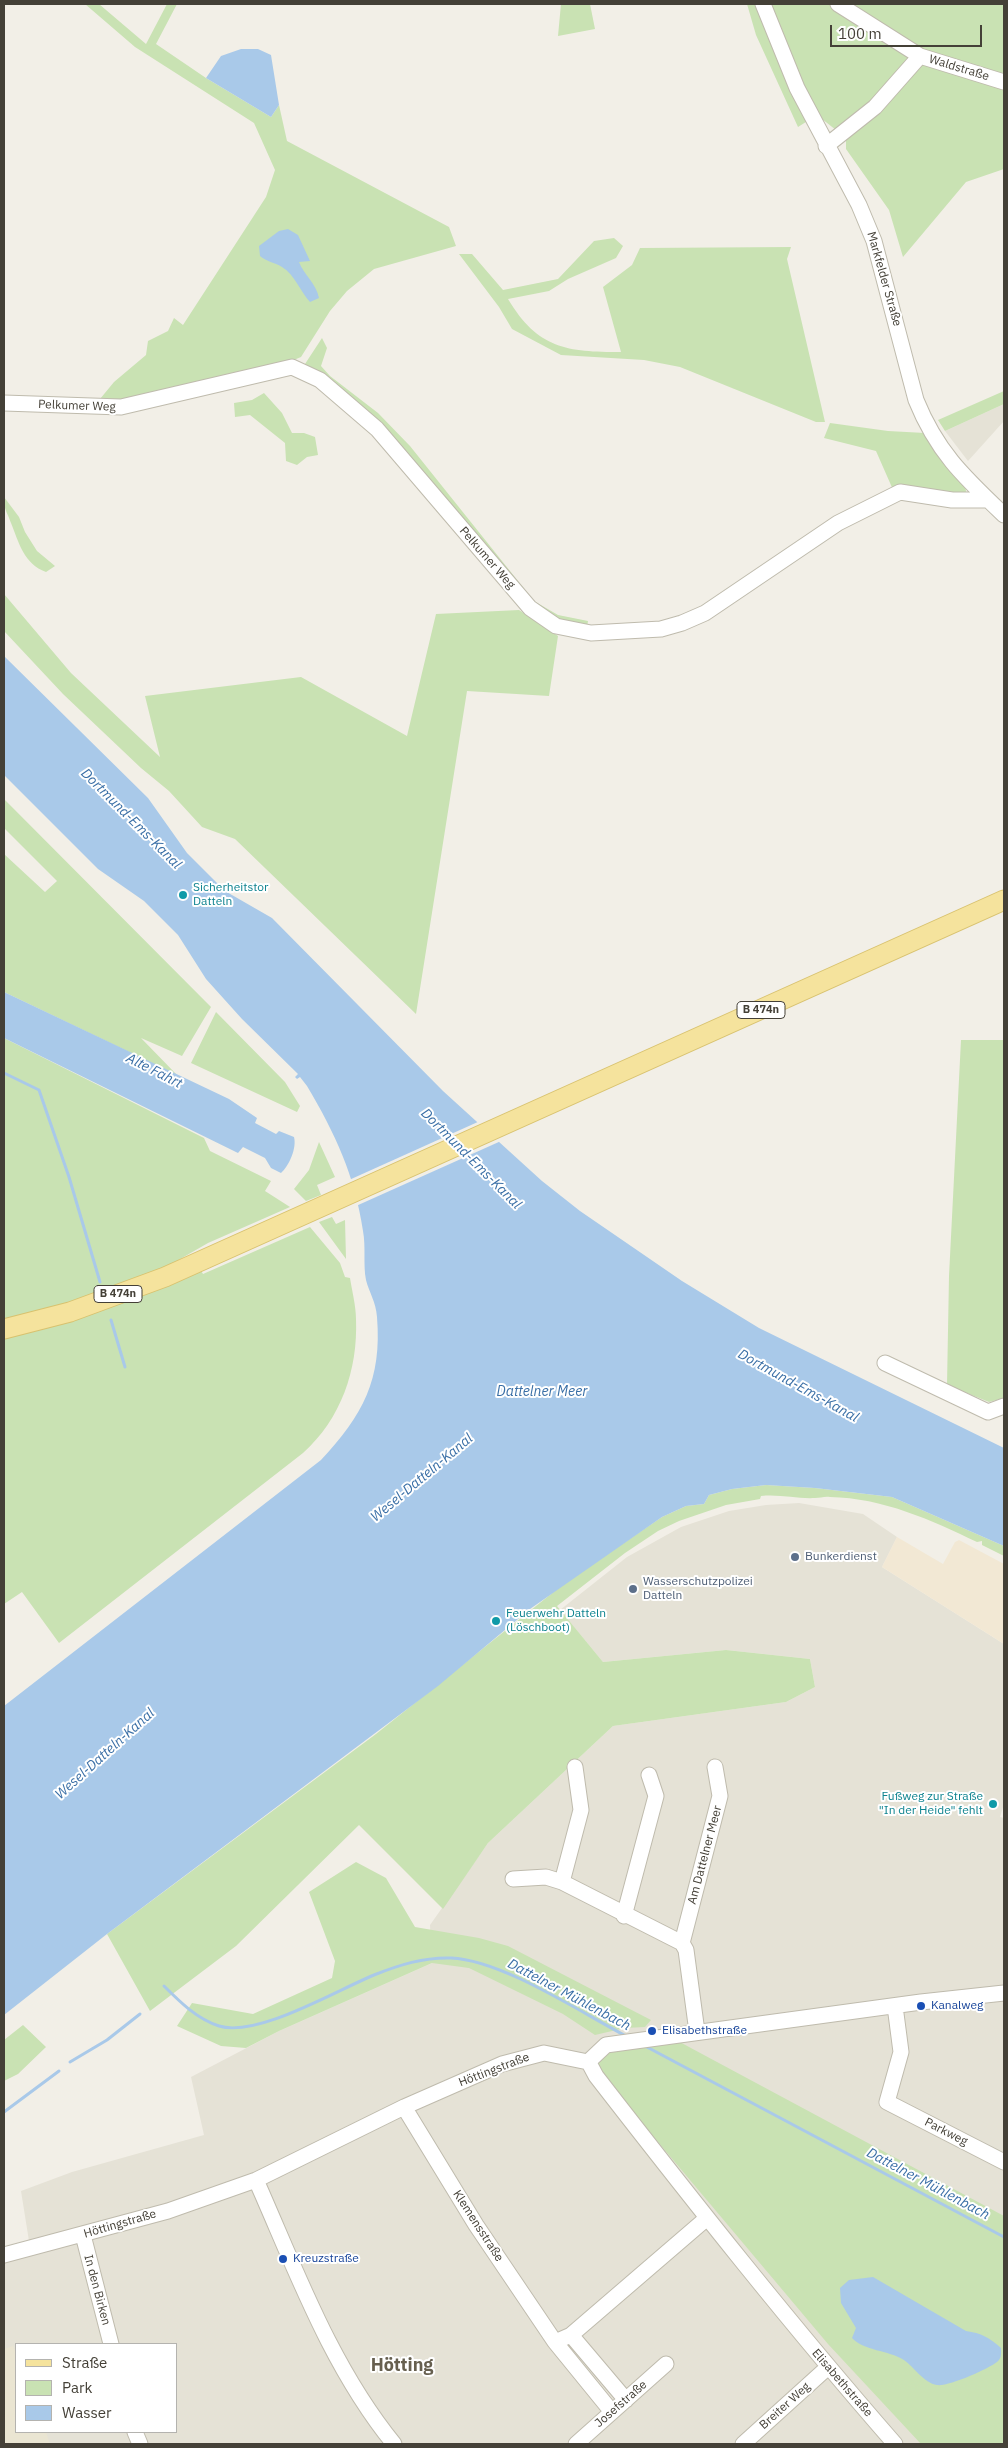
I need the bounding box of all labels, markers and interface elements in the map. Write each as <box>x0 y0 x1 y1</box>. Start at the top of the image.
scale bar <box>833 15 986 47</box>
text: 100 m <box>838 24 882 43</box>
street label: Waldstraße <box>927 52 991 84</box>
street label: Markfelder Straße <box>864 230 904 328</box>
street label: Pelkumer Weg <box>38 397 116 415</box>
street label: Pelkumer Weg <box>456 524 518 592</box>
water label: Dortmund-Ems-Kanal <box>77 765 185 873</box>
place label: Sicherheitstor Datteln <box>193 881 268 909</box>
marker: Sicherheitstor Datteln <box>177 889 189 901</box>
road number: B 474n <box>737 1002 785 1018</box>
water label: Alte Fahrt <box>123 1050 185 1092</box>
water label: Dortmund-Ems-Kanal <box>417 1105 525 1213</box>
road number: B 474n <box>94 1286 142 1302</box>
water label: Dortmund-Ems-Kanal <box>735 1346 861 1426</box>
water label: Dattelner Meer <box>497 1384 587 1400</box>
water label: Wesel-Datteln-Kanal <box>368 1430 476 1526</box>
place label: Bunkerdienst <box>805 1550 877 1564</box>
marker: Bunkerdienst <box>789 1551 801 1563</box>
place label: Wasserschutzpolizei Datteln <box>643 1575 753 1603</box>
marker: Wasserschutzpolizei Datteln <box>627 1583 639 1595</box>
place label: Feuerwehr Datteln (Löschboot) <box>506 1607 606 1635</box>
marker: Feuerwehr Datteln (Löschboot) <box>490 1615 502 1627</box>
water label: Wesel-Datteln-Kanal <box>52 1705 158 1803</box>
place label: Fußweg zur Straße "In der Heide" fehlt <box>879 1790 983 1818</box>
marker: Fußweg zur Straße "In der Heide" fehlt <box>987 1798 999 1810</box>
street label: Am Dattelner Meer <box>685 1804 725 1906</box>
water label: Dattelner Mühlenbach <box>505 1955 633 2035</box>
place label: Kanalweg <box>931 1999 983 2013</box>
marker: Kanalweg <box>915 2000 927 2012</box>
place label: Elisabethstraße <box>662 2024 747 2038</box>
marker: Elisabethstraße <box>646 2025 658 2037</box>
street label: Höttingstraße <box>457 2050 531 2090</box>
street label: Parkweg <box>922 2115 970 2149</box>
water label: Dattelner Mühlenbach <box>864 2144 992 2224</box>
street label: Klemensstraße <box>450 2188 506 2264</box>
street label: Höttingstraße <box>82 2207 158 2241</box>
place label: Kreuzstraße <box>293 2252 359 2266</box>
street label: In den Birken <box>81 2253 113 2327</box>
marker: Kreuzstraße <box>277 2253 289 2265</box>
legend <box>15 2343 178 2433</box>
street label: Elisabethstraße <box>809 2346 875 2420</box>
text: Straße <box>62 2353 107 2372</box>
district label: Hötting <box>371 2355 433 2377</box>
text: Park <box>62 2378 92 2397</box>
street label: Josefstraße <box>592 2378 650 2430</box>
street label: Breiter Weg <box>757 2380 813 2432</box>
text: Wasser <box>62 2403 112 2422</box>

